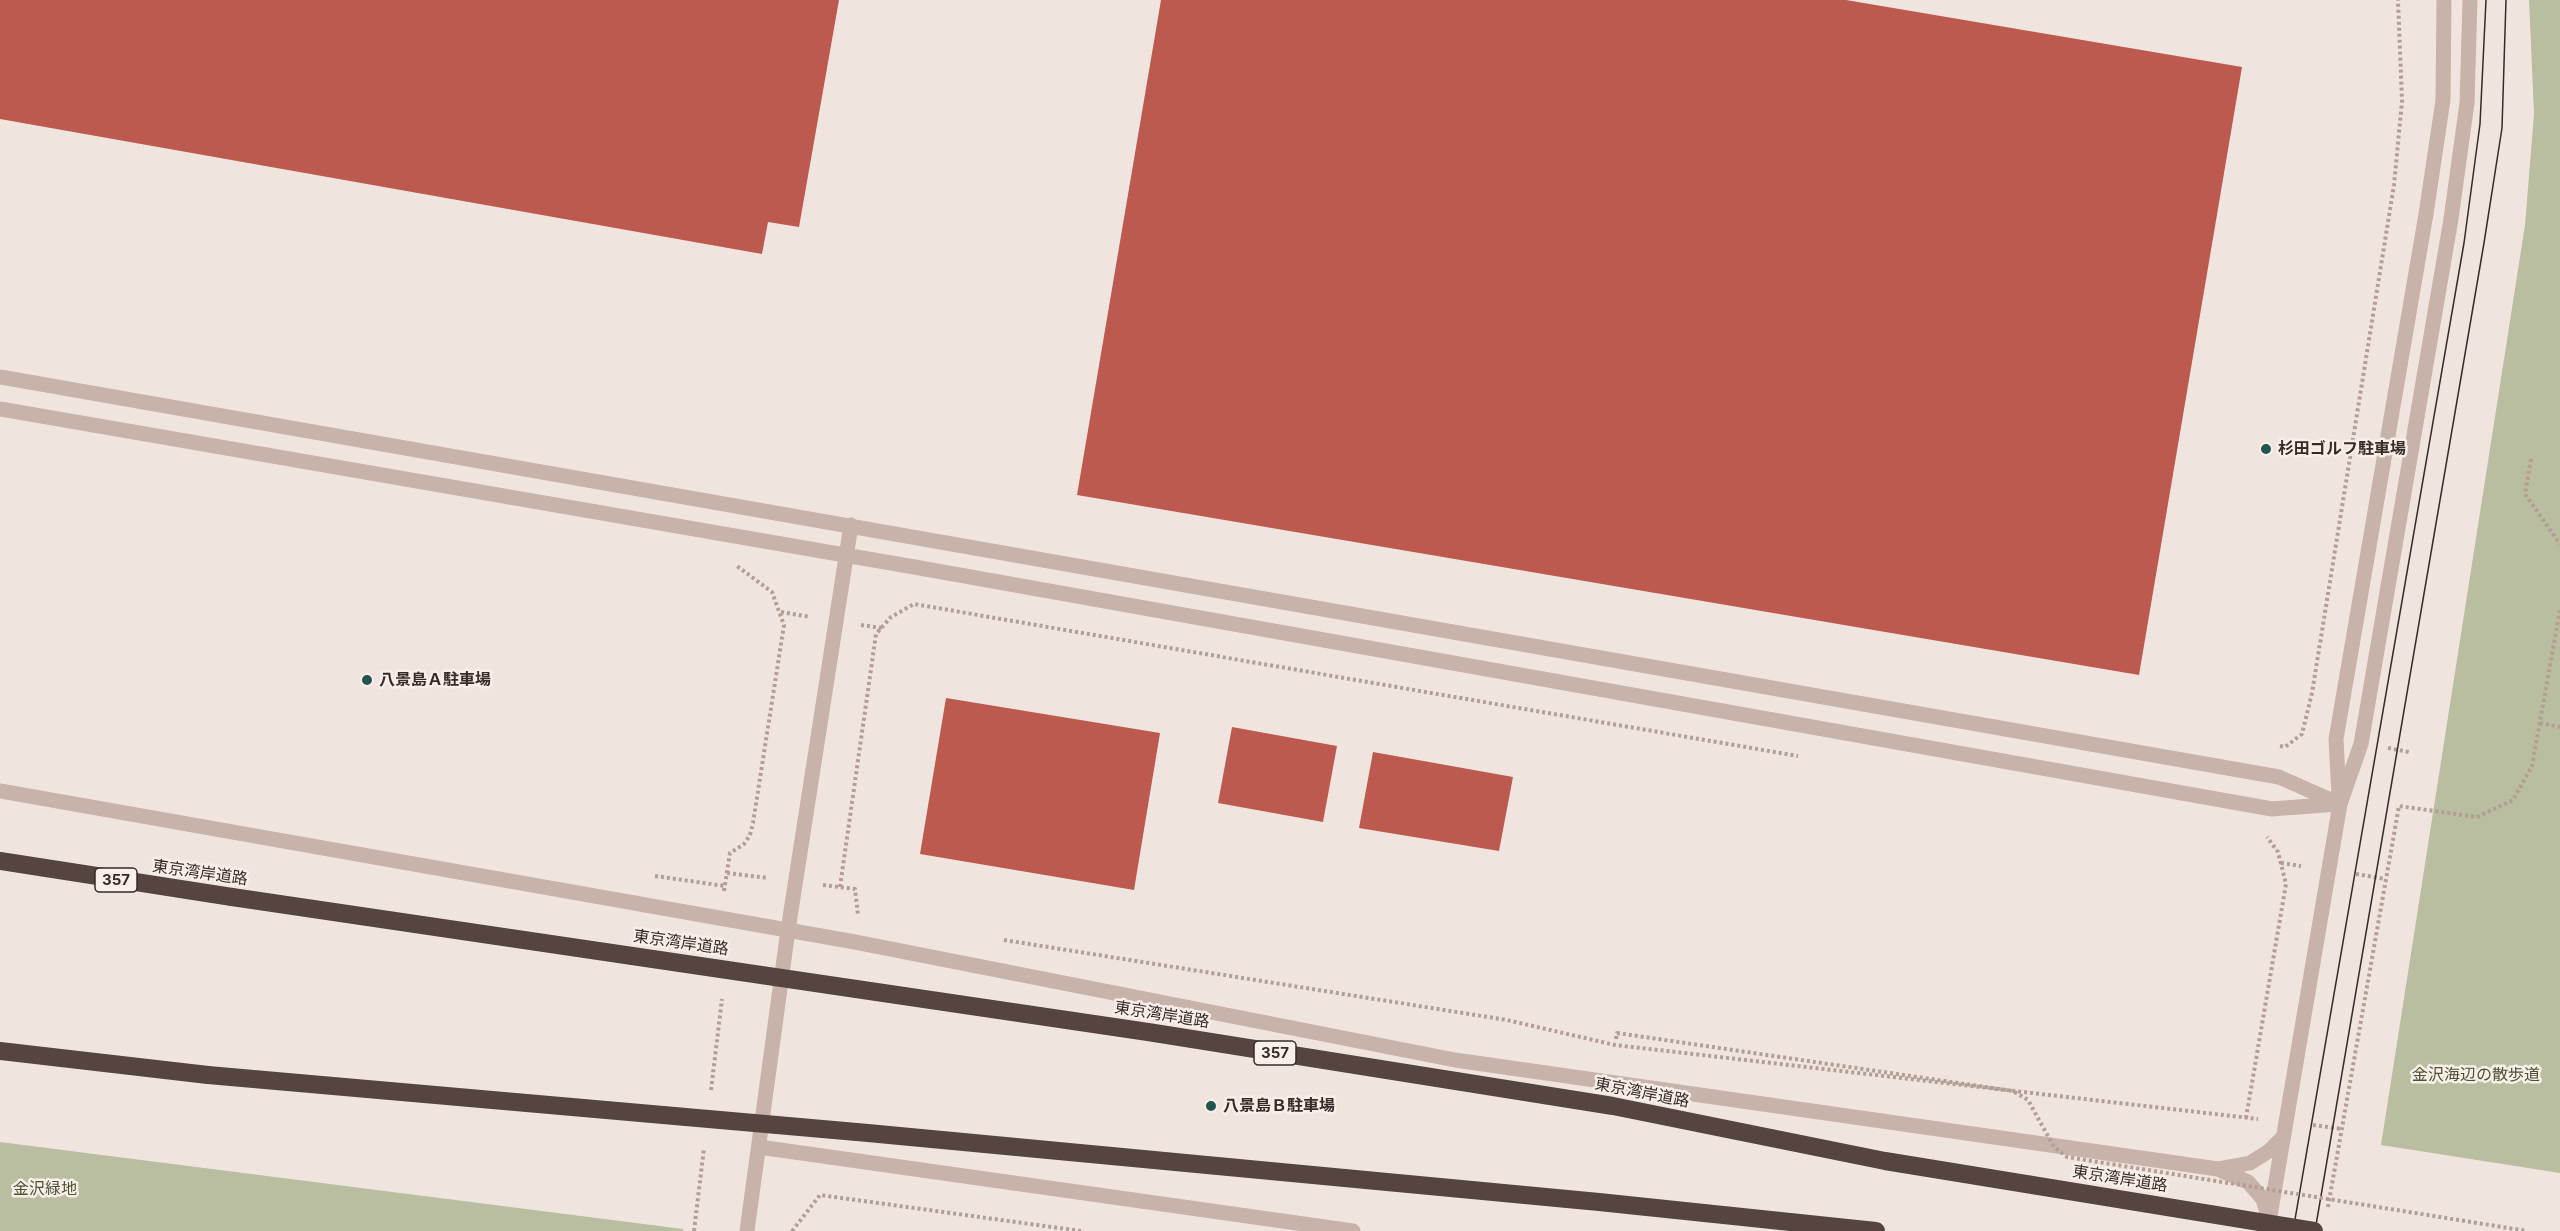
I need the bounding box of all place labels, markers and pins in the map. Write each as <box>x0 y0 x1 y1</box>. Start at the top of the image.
place label: 杉田ゴルフ駐車場 <box>2278 439 2406 459</box>
marker: 杉田ゴルフ駐車場 <box>2259 442 2273 456</box>
place label: 八景島Ａ駐車場 <box>379 670 491 690</box>
marker: 八景島Ａ駐車場 <box>360 673 374 687</box>
place label: 八景島Ｂ駐車場 <box>1223 1096 1335 1116</box>
marker: 八景島Ｂ駐車場 <box>1204 1099 1218 1113</box>

